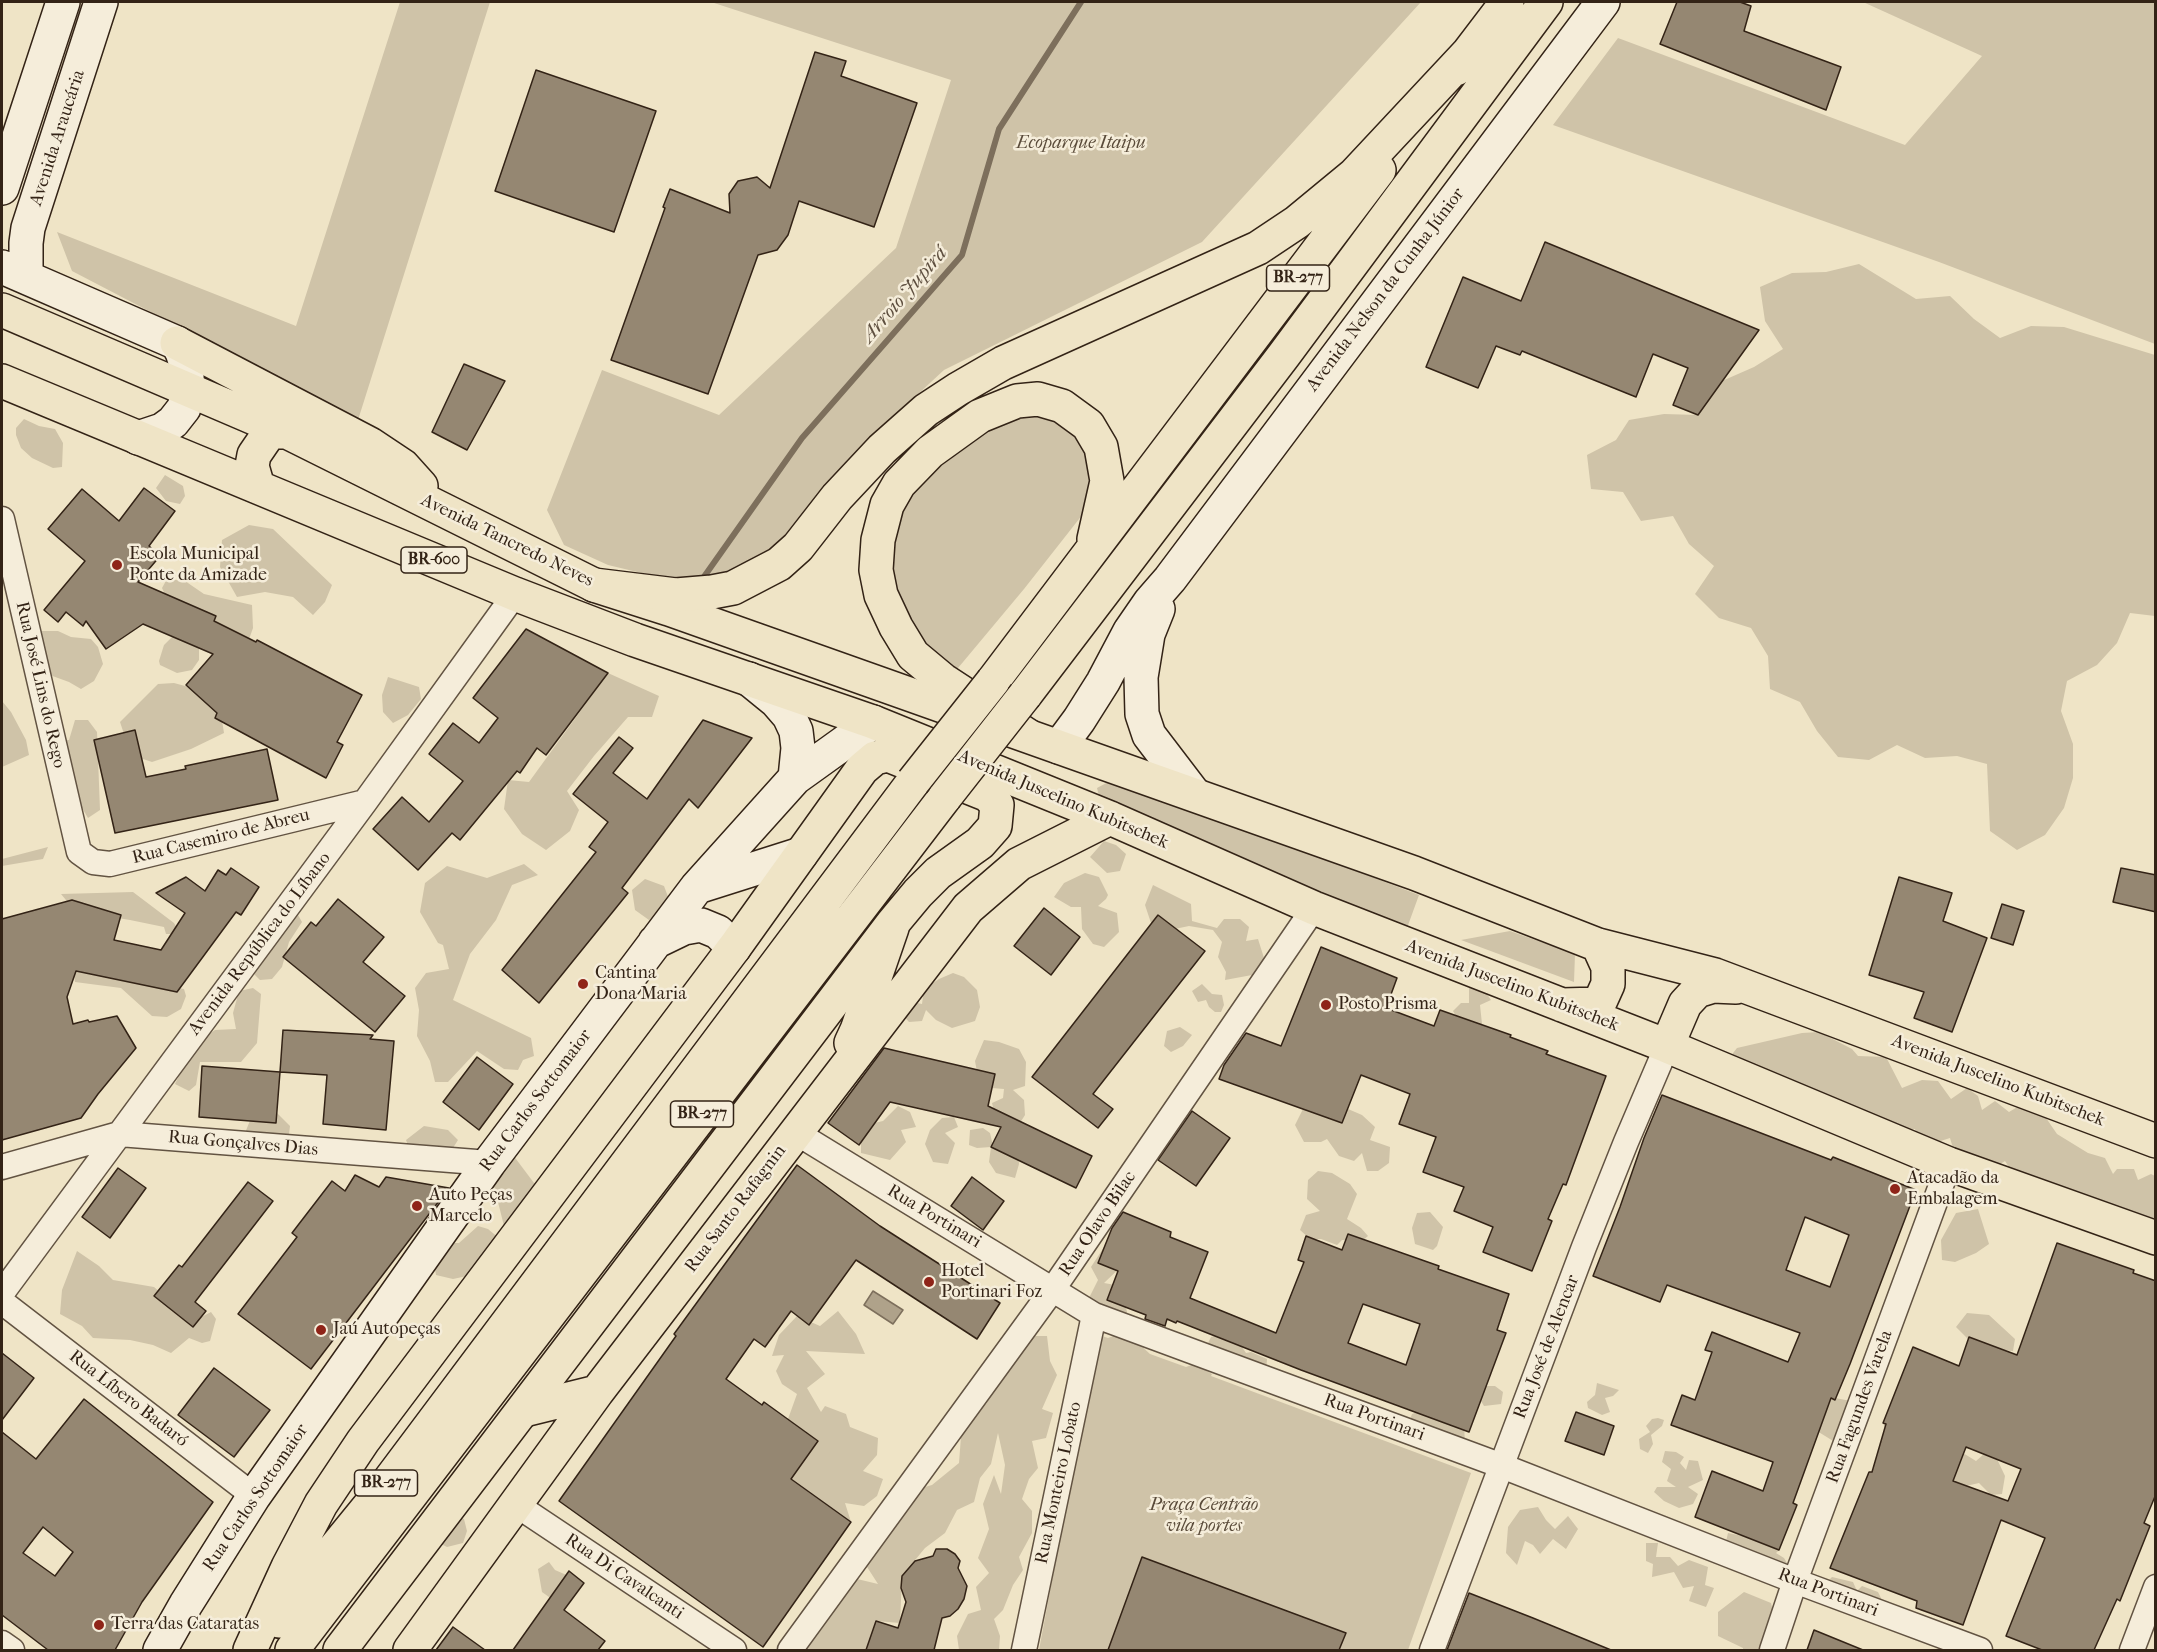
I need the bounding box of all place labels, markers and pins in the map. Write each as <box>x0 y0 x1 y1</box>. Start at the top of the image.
place label: Escola Municipal Ponte da Amizade <box>129 544 267 586</box>
marker: Escola Municipal Ponte da Amizade <box>110 558 124 572</box>
place label: Cantina Dona Maria <box>595 963 686 1006</box>
marker: Cantina Dona Maria <box>576 977 590 991</box>
place label: Posto Prisma <box>1338 994 1437 1016</box>
marker: Posto Prisma <box>1319 998 1333 1012</box>
place label: Atacadão da Embalagem <box>1907 1168 1999 1210</box>
marker: Atacadão da Embalagem <box>1888 1182 1902 1196</box>
place label: Auto Peças Marcelo <box>429 1185 512 1228</box>
marker: Auto Peças Marcelo <box>410 1199 424 1213</box>
place label: Hotel Portinari Foz <box>941 1261 1042 1304</box>
marker: Hotel Portinari Foz <box>922 1275 936 1289</box>
place label: Jaú Autopeças <box>333 1319 440 1341</box>
marker: Jaú Autopeças <box>314 1323 328 1337</box>
place label: Terra das Cataratas <box>111 1614 259 1636</box>
marker: Terra das Cataratas <box>92 1618 106 1632</box>

